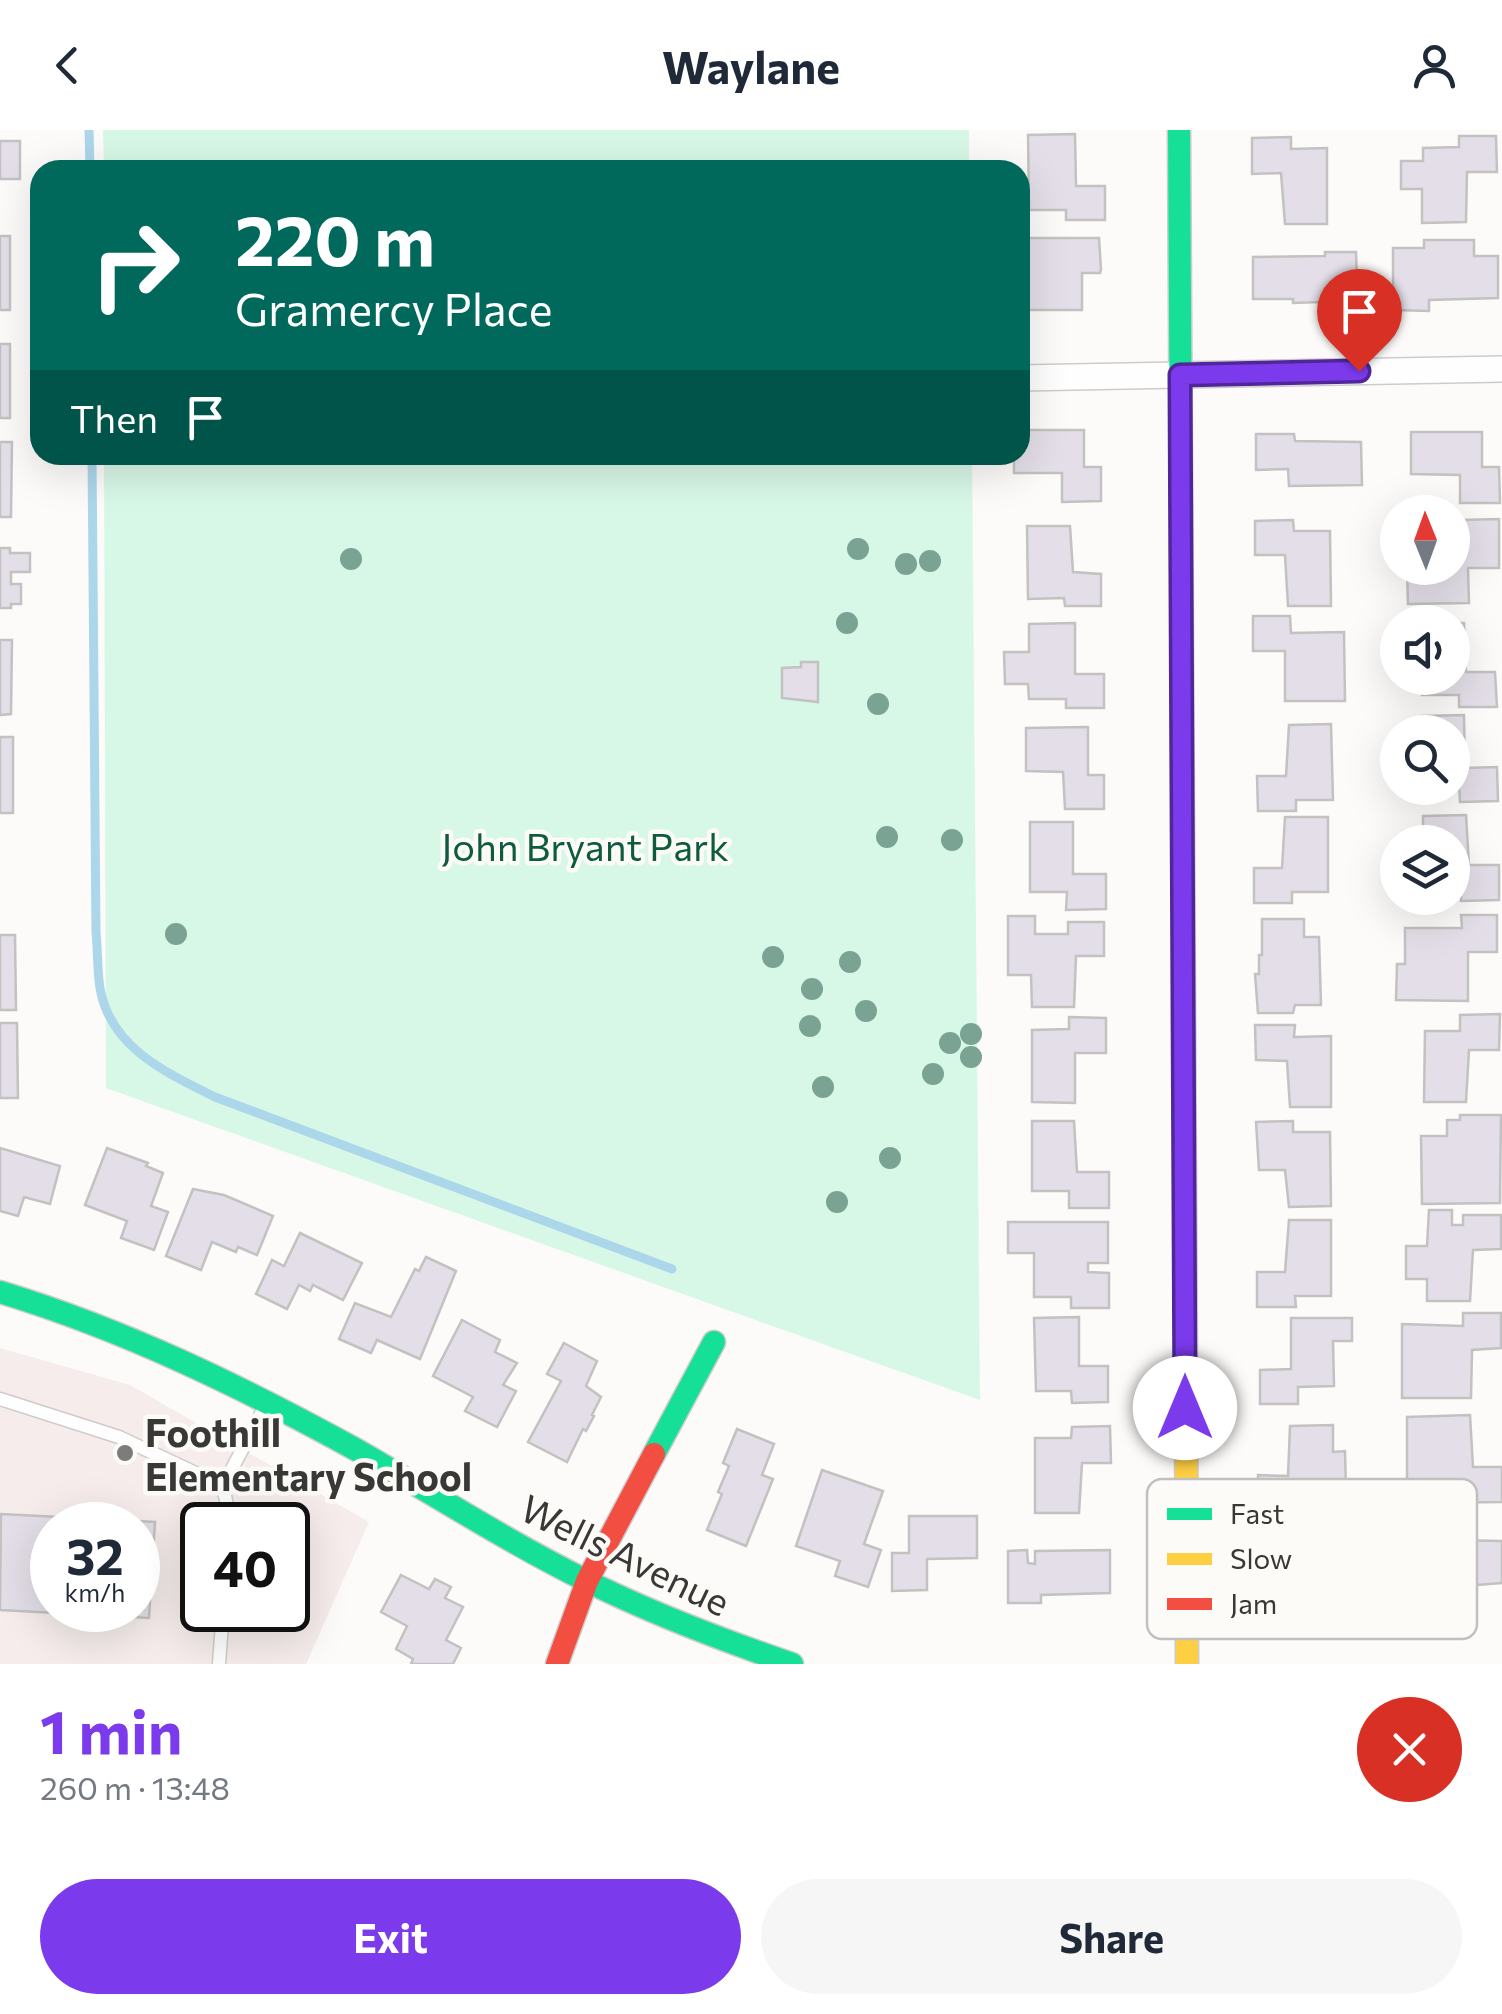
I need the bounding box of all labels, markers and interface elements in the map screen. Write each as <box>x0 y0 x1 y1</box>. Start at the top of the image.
icon: back <box>40 38 95 93</box>
text: Waylane <box>662 38 840 93</box>
icon: person <box>1407 38 1462 93</box>
text: 220 m <box>235 195 435 280</box>
icon: right <box>70 200 200 330</box>
pin <box>1317 269 1402 372</box>
text: Gramercy Place <box>235 280 553 335</box>
icon: arrive <box>1332 284 1387 339</box>
icon: arrive <box>178 390 233 445</box>
text: Then <box>70 394 158 441</box>
north arrow <box>1380 495 1470 585</box>
map controls <box>1380 495 1470 915</box>
button: sound <box>1380 605 1470 695</box>
button: search <box>1380 715 1470 805</box>
park label: John Bryant Park <box>441 822 729 869</box>
button: layers <box>1380 825 1470 915</box>
position arrow <box>1133 1356 1237 1460</box>
place label: Foothill Elementary School <box>145 1408 472 1499</box>
marker: Foothill Elementary School <box>114 1442 136 1464</box>
legend <box>1147 1479 1477 1639</box>
street label: Wells Avenue <box>514 1483 738 1625</box>
text: Fast <box>1230 1496 1284 1530</box>
speed limit sign: 40 <box>180 1502 310 1632</box>
text: 32 <box>66 1524 124 1585</box>
text: Slow <box>1230 1541 1292 1575</box>
text: km/h <box>65 1577 125 1607</box>
text: Jam <box>1230 1586 1277 1620</box>
text: 1 min <box>40 1693 182 1766</box>
button: close <box>1357 1697 1462 1802</box>
text: 260 m · 13:48 <box>40 1767 230 1807</box>
button: Exit <box>40 1879 741 1994</box>
button: Share <box>761 1879 1462 1994</box>

